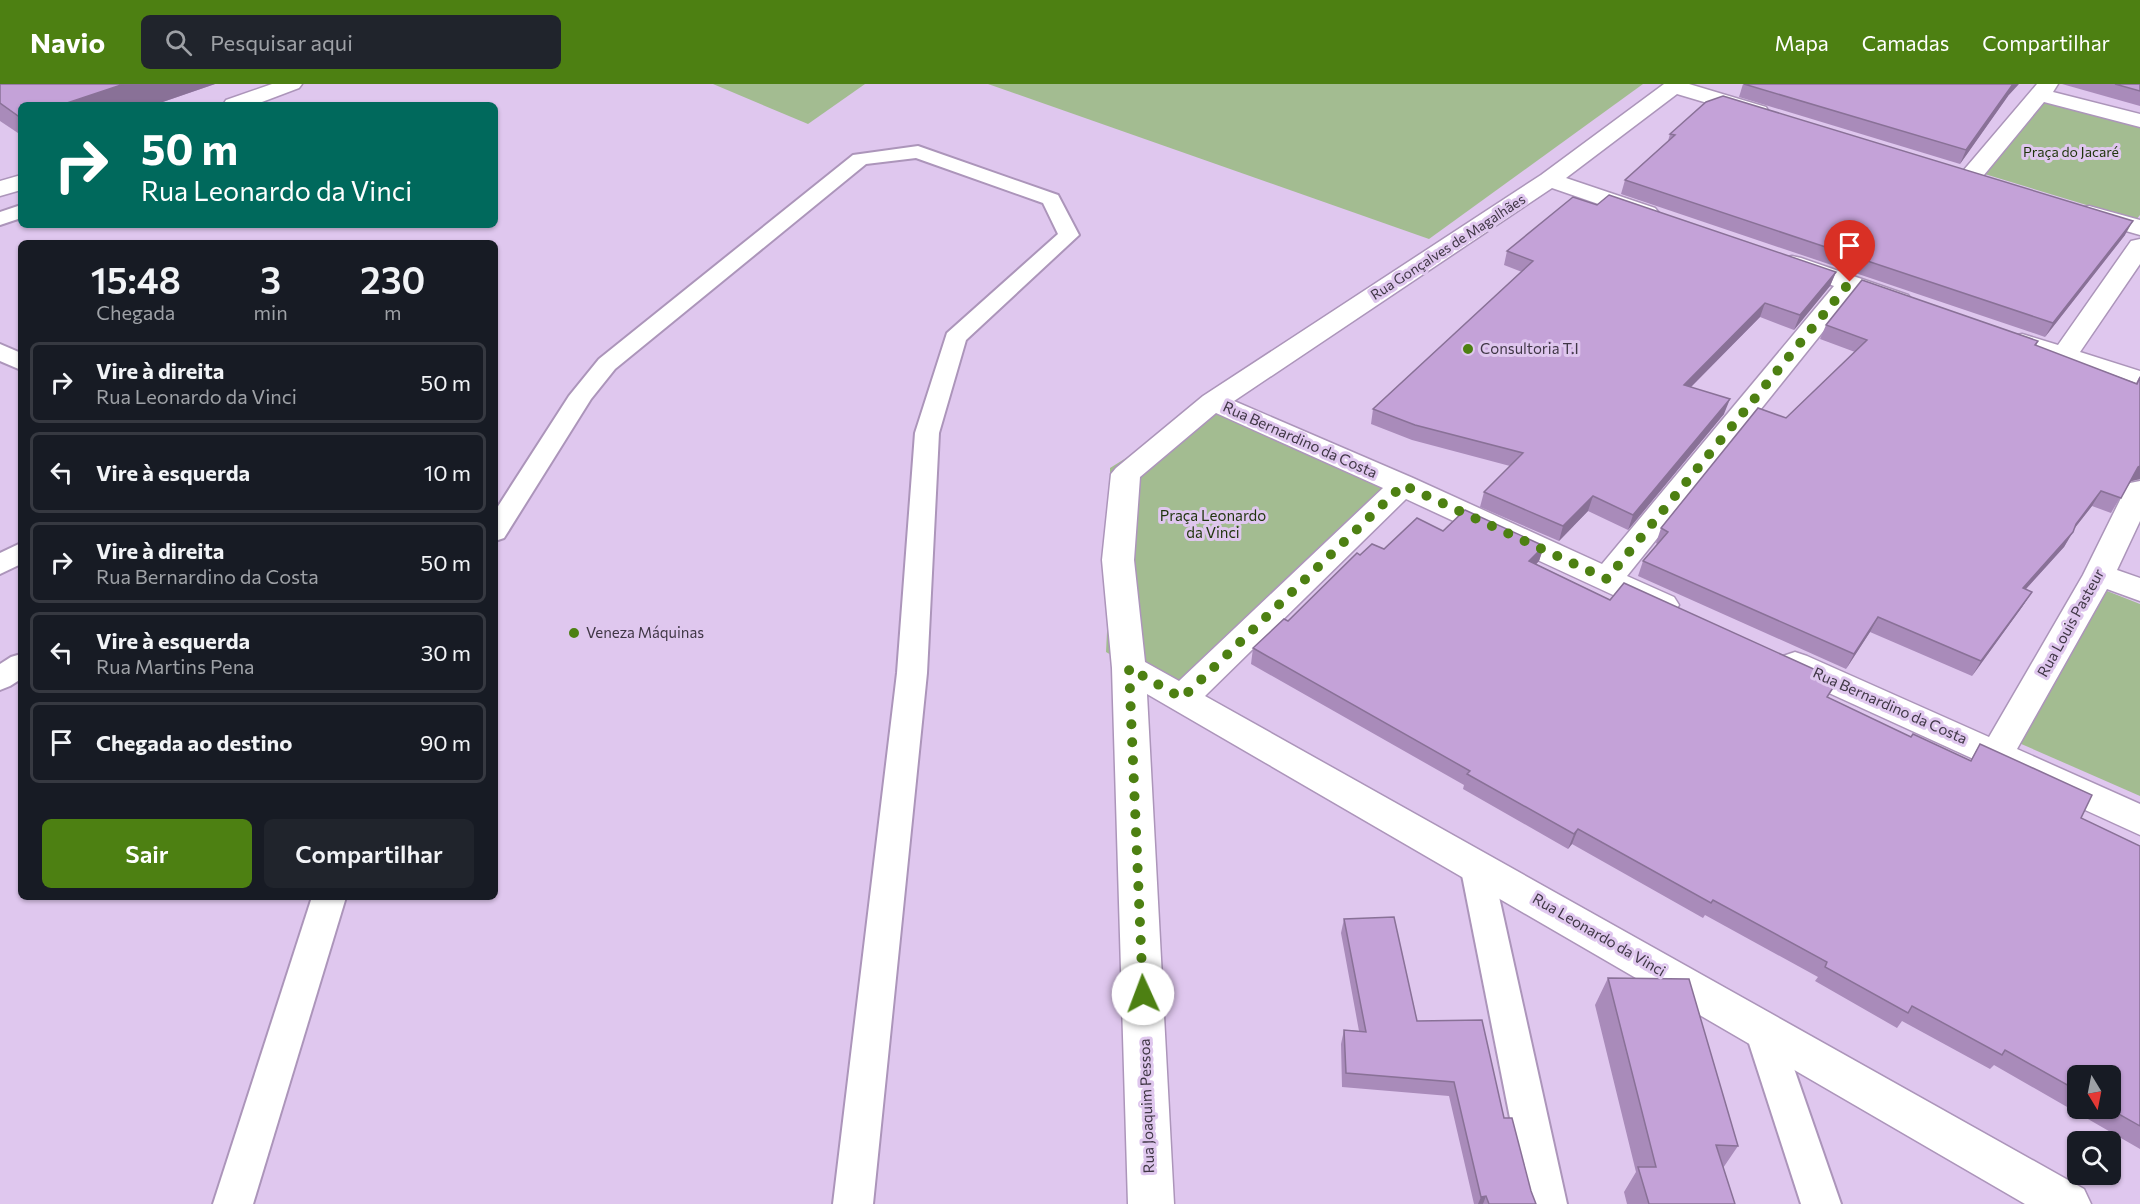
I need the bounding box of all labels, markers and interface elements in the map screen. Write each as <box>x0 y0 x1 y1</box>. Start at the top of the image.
search box <box>141 15 561 69</box>
text: Navio <box>30 25 105 59</box>
icon: search <box>162 26 195 59</box>
text: Pesquisar aqui <box>210 29 353 56</box>
text: Mapa <box>1775 30 1829 55</box>
text: Camadas <box>1862 30 1949 55</box>
text: Compartilhar <box>1982 30 2110 55</box>
text: 50 m <box>141 122 238 174</box>
icon: right <box>42 126 120 204</box>
park label: Praça do Jacaré <box>2023 143 2119 160</box>
text: Rua Leonardo da Vinci <box>141 174 412 207</box>
street label: Rua Gonçalves de Magalhães <box>1367 190 1528 303</box>
pin <box>1824 220 1875 282</box>
icon: arrive <box>1833 229 1866 262</box>
text: 15:48 <box>91 257 181 301</box>
text: 3 <box>260 257 281 301</box>
text: 230 <box>360 257 425 301</box>
text: Chegada <box>96 300 175 324</box>
text: min <box>254 300 288 324</box>
text: m <box>384 300 402 324</box>
place label: Consultoria T.I <box>1480 339 1579 357</box>
marker: Consultoria T.I <box>1461 342 1475 356</box>
text: Vire à direita <box>96 357 224 384</box>
icon: right <box>45 366 78 399</box>
text: 50 m <box>421 369 471 396</box>
text: Rua Leonardo da Vinci <box>96 384 297 408</box>
street label: Rua Bernardino da Costa <box>1220 397 1380 481</box>
icon: left <box>45 456 78 489</box>
text: Vire à esquerda <box>96 459 250 486</box>
text: 10 m <box>424 459 471 486</box>
park label: Praça Leonardo da Vinci <box>1160 506 1266 541</box>
text: Vire à direita <box>96 537 224 564</box>
icon: right <box>45 546 78 579</box>
text: 50 m <box>421 549 471 576</box>
text: Rua Bernardino da Costa <box>96 564 319 588</box>
street label: Rua Louis Pasteur <box>2033 565 2107 680</box>
place label: Veneza Máquinas <box>586 623 704 641</box>
marker: Veneza Máquinas <box>567 626 581 640</box>
text: Vire à esquerda <box>96 627 250 654</box>
icon: left <box>45 636 78 669</box>
text: 30 m <box>421 639 471 666</box>
text: Rua Martins Pena <box>96 654 255 678</box>
street label: Rua Bernardino da Costa <box>1810 663 1970 747</box>
icon: arrive <box>45 726 78 759</box>
text: Chegada ao destino <box>96 729 292 756</box>
text: 90 m <box>420 729 471 756</box>
button: Sair <box>42 819 252 888</box>
button: Compartilhar <box>264 819 474 888</box>
street label: Rua Leonardo da Vinci <box>1530 889 1669 980</box>
position arrow <box>1111 962 1175 1026</box>
street label: Rua Joaquim Pessoa <box>1135 1038 1157 1174</box>
north arrow <box>2067 1065 2121 1119</box>
map controls <box>2067 1065 2121 1185</box>
button: search <box>2067 1131 2121 1185</box>

